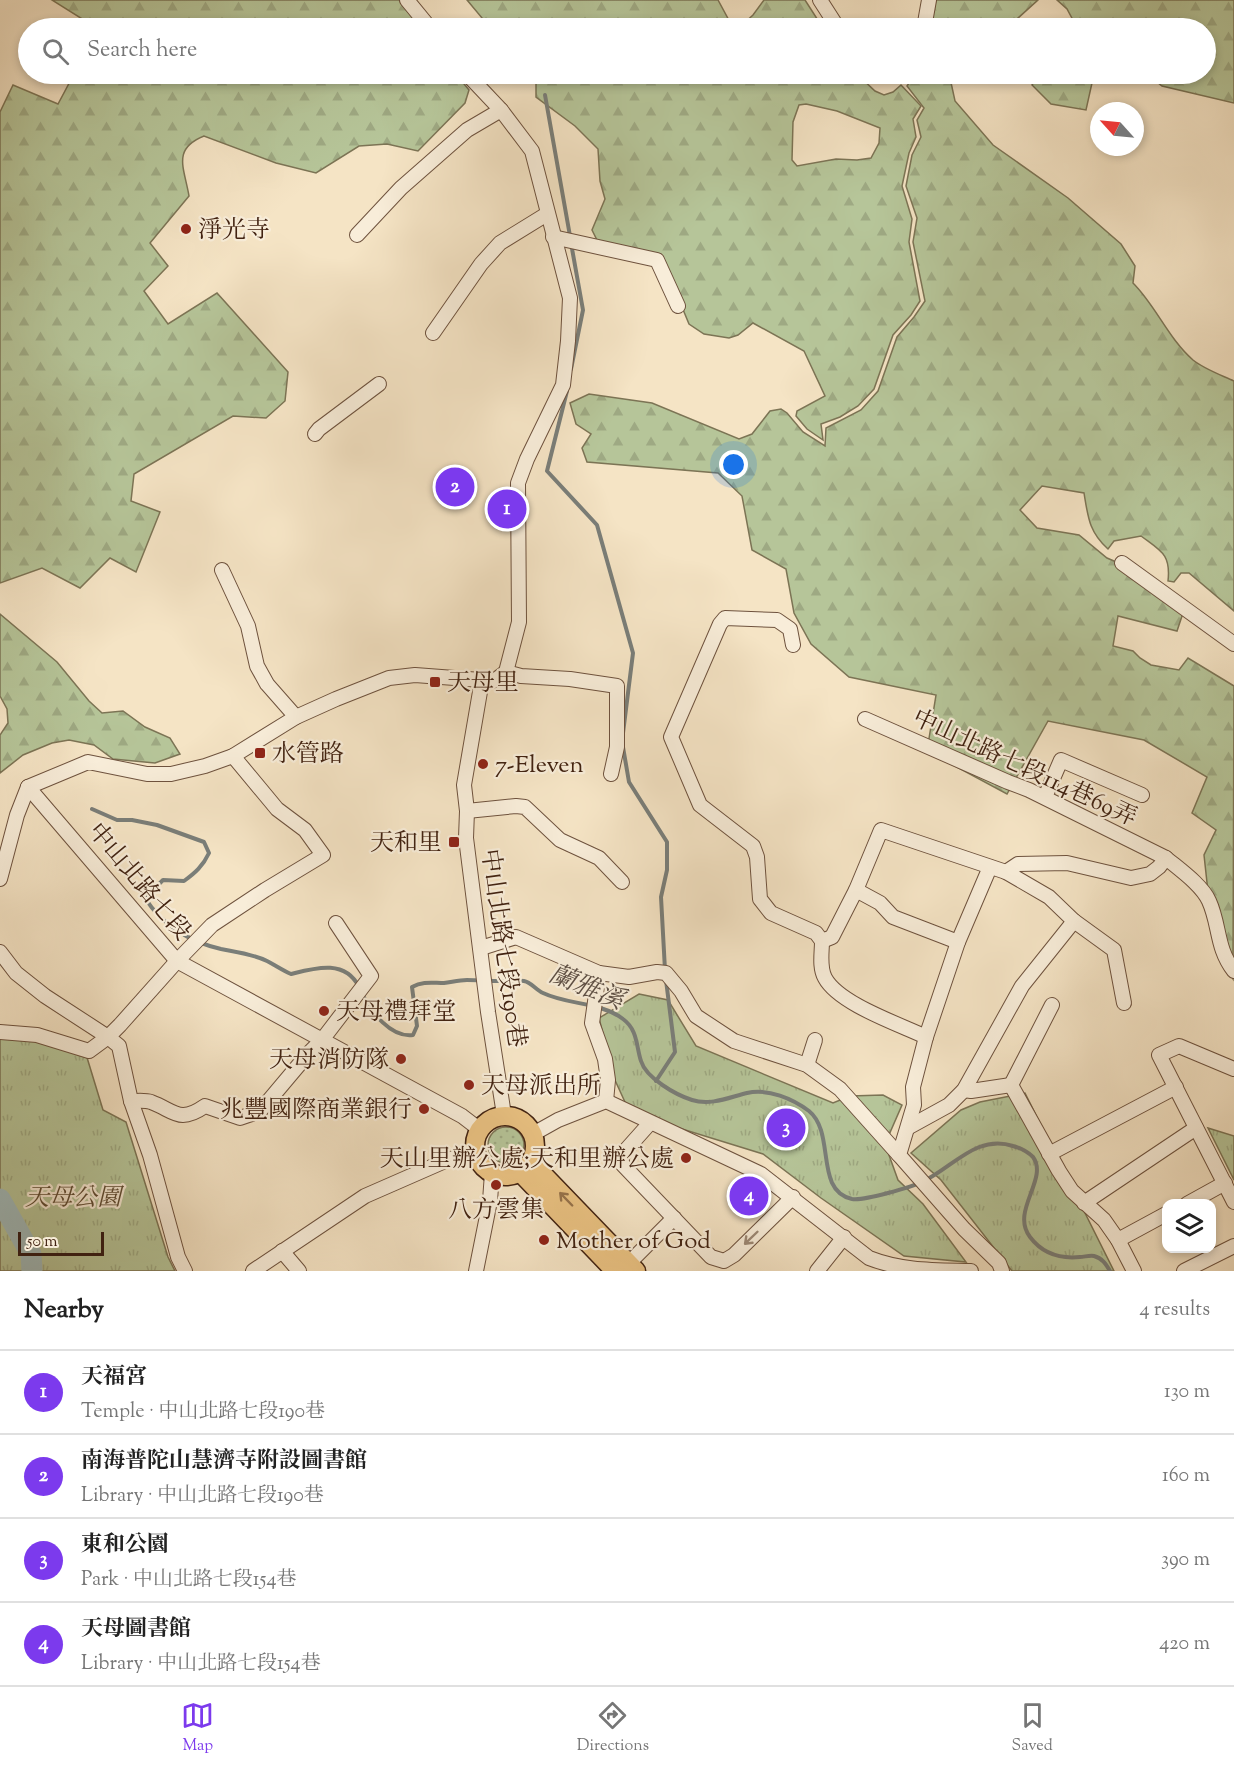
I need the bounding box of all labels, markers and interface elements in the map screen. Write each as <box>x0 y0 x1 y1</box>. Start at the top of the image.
search box <box>18 18 1216 84</box>
icon: search <box>39 35 72 68</box>
text: Search here <box>87 35 197 67</box>
north arrow <box>1090 102 1144 156</box>
place label: 淨光寺 <box>198 214 270 248</box>
marker: 淨光寺 <box>179 222 193 236</box>
your location <box>719 450 748 479</box>
pin: 2 <box>436 464 474 510</box>
pin: 1 <box>488 486 526 532</box>
place label: 天母里 <box>447 667 519 701</box>
marker: 天母里 <box>428 675 442 689</box>
street label: 中山北路七段114巷69弄 <box>906 702 1142 836</box>
place label: 水管路 <box>272 738 344 772</box>
marker: 水管路 <box>253 746 267 760</box>
place label: 7-Eleven <box>495 749 584 783</box>
marker: 7-Eleven <box>476 757 490 771</box>
street label: 中山北路七段 <box>79 816 198 948</box>
place label: 天和里 <box>370 827 442 861</box>
marker: 天和里 <box>447 835 461 849</box>
street label: 中山北路七段190巷 <box>471 847 533 1050</box>
water label: 蘭雅溪 <box>543 957 632 1021</box>
place label: 天母禮拜堂 <box>336 996 456 1030</box>
marker: 天母禮拜堂 <box>317 1004 331 1018</box>
place label: 天母消防隊 <box>269 1044 389 1078</box>
marker: 天母消防隊 <box>394 1052 408 1066</box>
place label: 天母派出所 <box>481 1070 601 1104</box>
marker: 天母派出所 <box>462 1078 476 1092</box>
place label: 兆豐國際商業銀行 <box>220 1094 412 1128</box>
marker: 兆豐國際商業銀行 <box>417 1102 431 1116</box>
pin: 3 <box>766 1106 806 1150</box>
place label: 天山里辦公處;天和里辦公處 <box>380 1143 674 1177</box>
marker: 天山里辦公處;天和里辦公處 <box>679 1151 693 1165</box>
pin: 4 <box>730 1174 768 1218</box>
marker: 八方雲集 <box>489 1178 503 1192</box>
park label: 天母公園 <box>25 1182 125 1216</box>
one-way arrow <box>559 1191 573 1206</box>
place label: 八方雲集 <box>448 1194 544 1228</box>
map controls <box>1162 1199 1216 1253</box>
button: layers <box>1162 1199 1216 1253</box>
place label: Mother of God <box>556 1225 711 1259</box>
scale bar <box>18 1229 104 1256</box>
text: 50 m <box>27 1231 58 1254</box>
one-way arrow <box>743 1231 758 1245</box>
marker: Mother of God <box>537 1233 551 1247</box>
text: Nearby <box>24 1292 104 1329</box>
text: 4 results <box>1139 1296 1210 1325</box>
text: 天福宮 <box>81 1362 147 1394</box>
text: 1 <box>40 1378 47 1407</box>
text: 130 m <box>1164 1378 1210 1407</box>
text: Temple · 中山北路七段190巷 <box>81 1398 325 1427</box>
text: 南海普陀山慧濟寺附設圖書館 <box>81 1446 367 1478</box>
text: 2 <box>39 1462 48 1491</box>
text: 160 m <box>1162 1462 1210 1491</box>
text: Library · 中山北路七段190巷 <box>81 1482 324 1511</box>
text: 東和公園 <box>81 1530 169 1562</box>
text: 3 <box>39 1546 48 1575</box>
text: 390 m <box>1161 1546 1210 1575</box>
text: Park · 中山北路七段154巷 <box>81 1566 297 1595</box>
text: 天母圖書館 <box>81 1614 191 1646</box>
text: 4 <box>38 1630 49 1659</box>
text: 420 m <box>1159 1630 1210 1659</box>
text: Library · 中山北路七段154巷 <box>81 1650 321 1679</box>
tab: Map <box>181 1699 214 1758</box>
tab: Directions <box>577 1699 649 1758</box>
tab: Saved <box>1012 1699 1053 1758</box>

